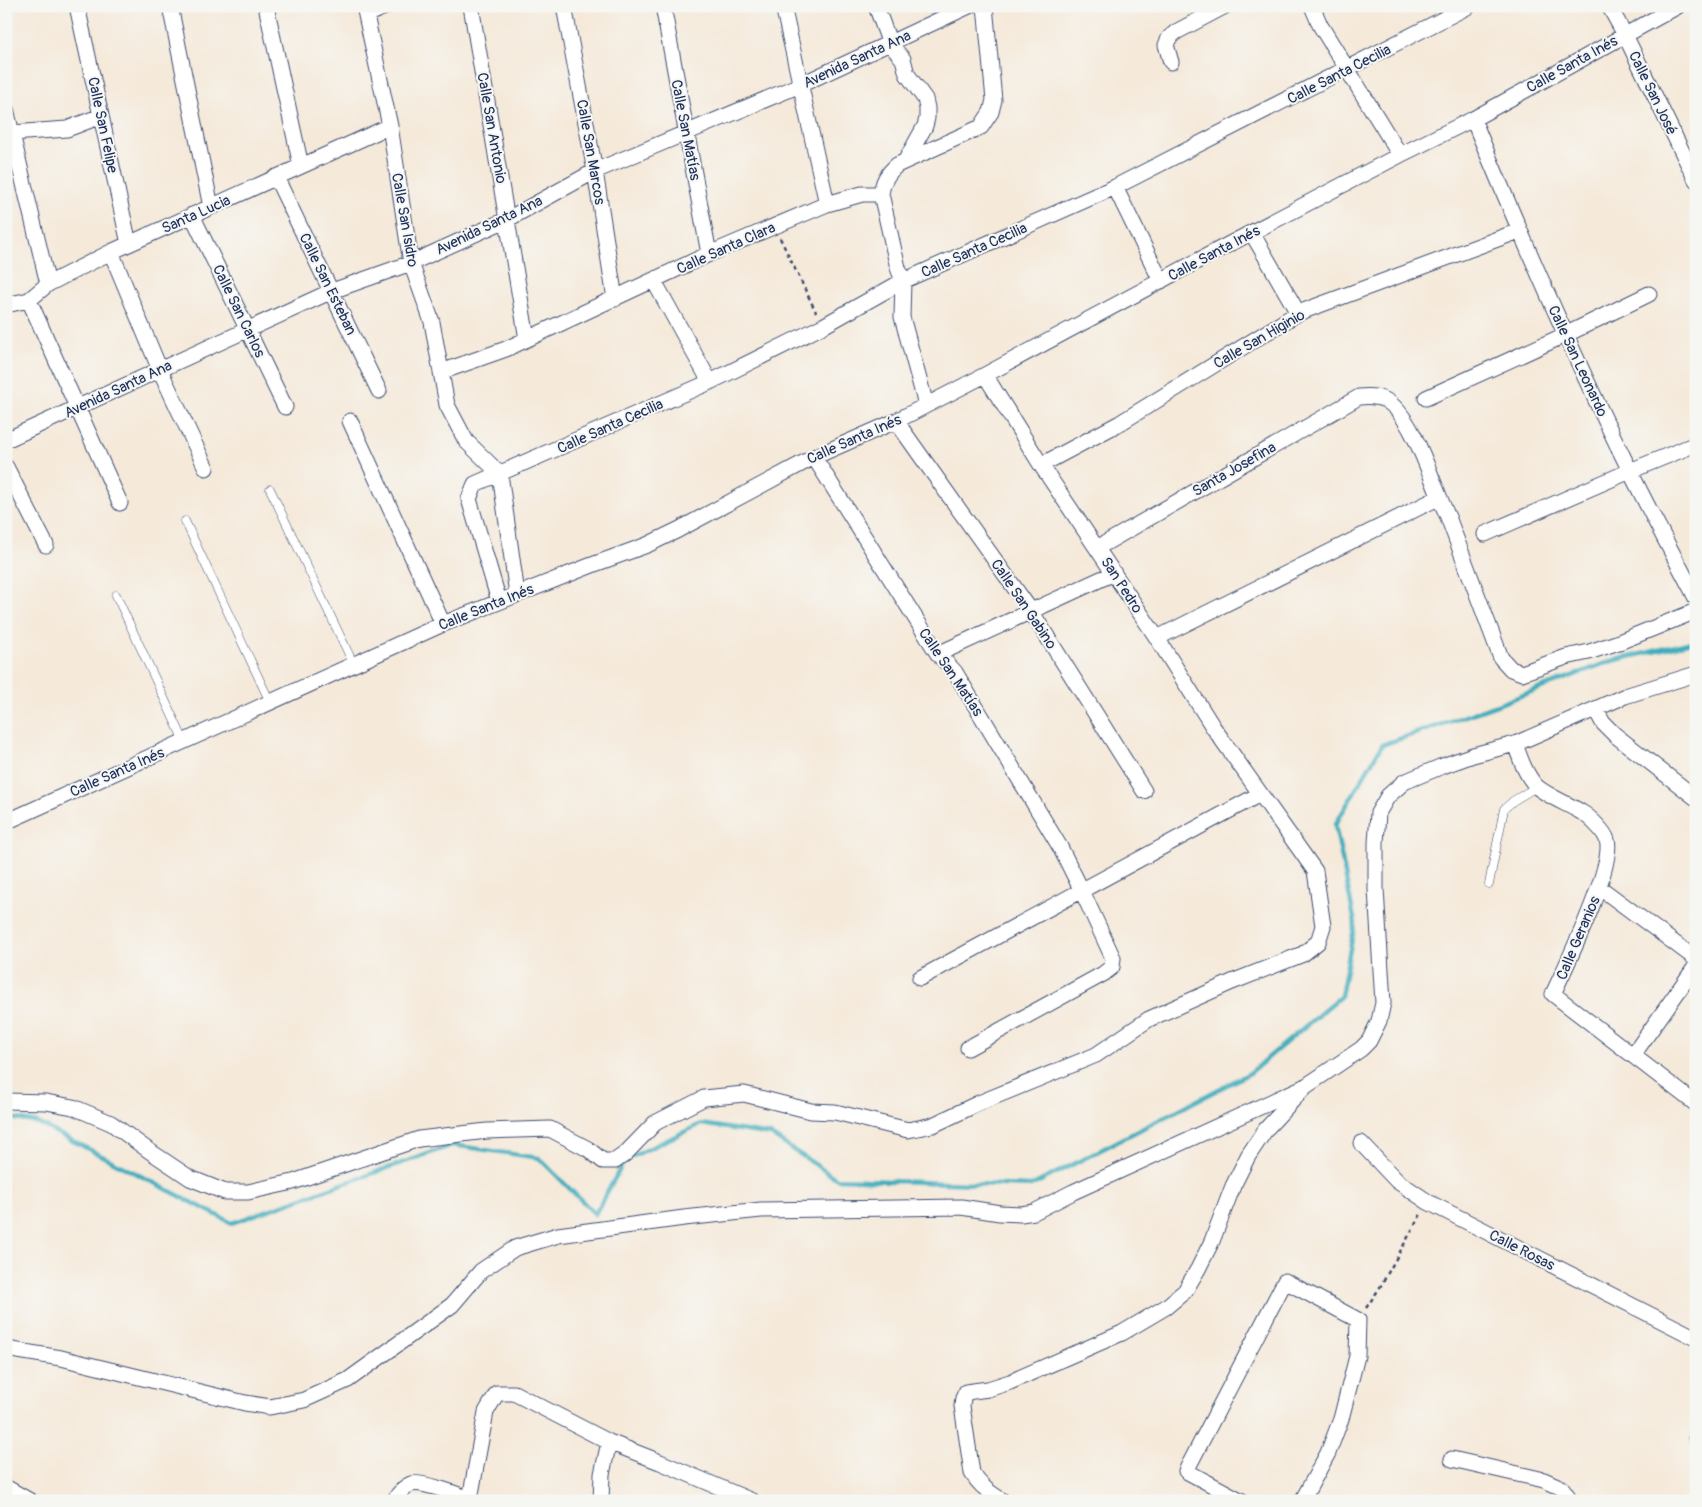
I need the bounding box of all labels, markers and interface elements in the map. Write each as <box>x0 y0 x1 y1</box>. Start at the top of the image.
street label: Avenida Santa Ana <box>800 26 914 93</box>
street label: Calle Santa Inés <box>1523 31 1621 97</box>
street label: Calle Santa Cecilia <box>1284 40 1394 109</box>
street label: Calle San José <box>1624 48 1681 138</box>
street label: Calle San Antonio <box>472 71 511 185</box>
street label: Calle San Felipe <box>83 75 122 175</box>
street label: Calle San Matías <box>666 78 705 182</box>
street label: Calle San Marcos <box>572 98 609 206</box>
street label: Calle San Isidro <box>387 172 422 269</box>
street label: Santa Lucia <box>159 191 234 238</box>
street label: Avenida Santa Ana <box>433 191 546 260</box>
street label: Calle Santa Clara <box>674 218 779 279</box>
street label: Calle Santa Cecilia <box>918 219 1030 282</box>
street label: Calle Santa Inés <box>1165 221 1264 286</box>
street label: Calle San Esteban <box>295 230 361 338</box>
street label: Calle San Carlos <box>208 262 269 361</box>
street label: Calle San Leonardo <box>1543 303 1612 420</box>
street label: Calle San Higinio <box>1210 306 1308 373</box>
street label: Avenida Santa Ana <box>61 356 175 423</box>
street label: Calle Santa Cecilia <box>554 395 666 458</box>
street label: Calle Santa Inés <box>804 410 905 469</box>
street label: Santa Josefina <box>1189 438 1279 501</box>
street label: San Pedro <box>1096 554 1147 617</box>
street label: Calle San Gabino <box>986 556 1061 653</box>
street label: Calle Santa Inés <box>436 580 537 635</box>
street label: Calle San Matías <box>914 625 987 720</box>
street label: Calle Santa Inés <box>67 743 168 802</box>
street label: Calle Geranios <box>1552 893 1605 983</box>
street label: Calle Rosas <box>1486 1226 1558 1275</box>

